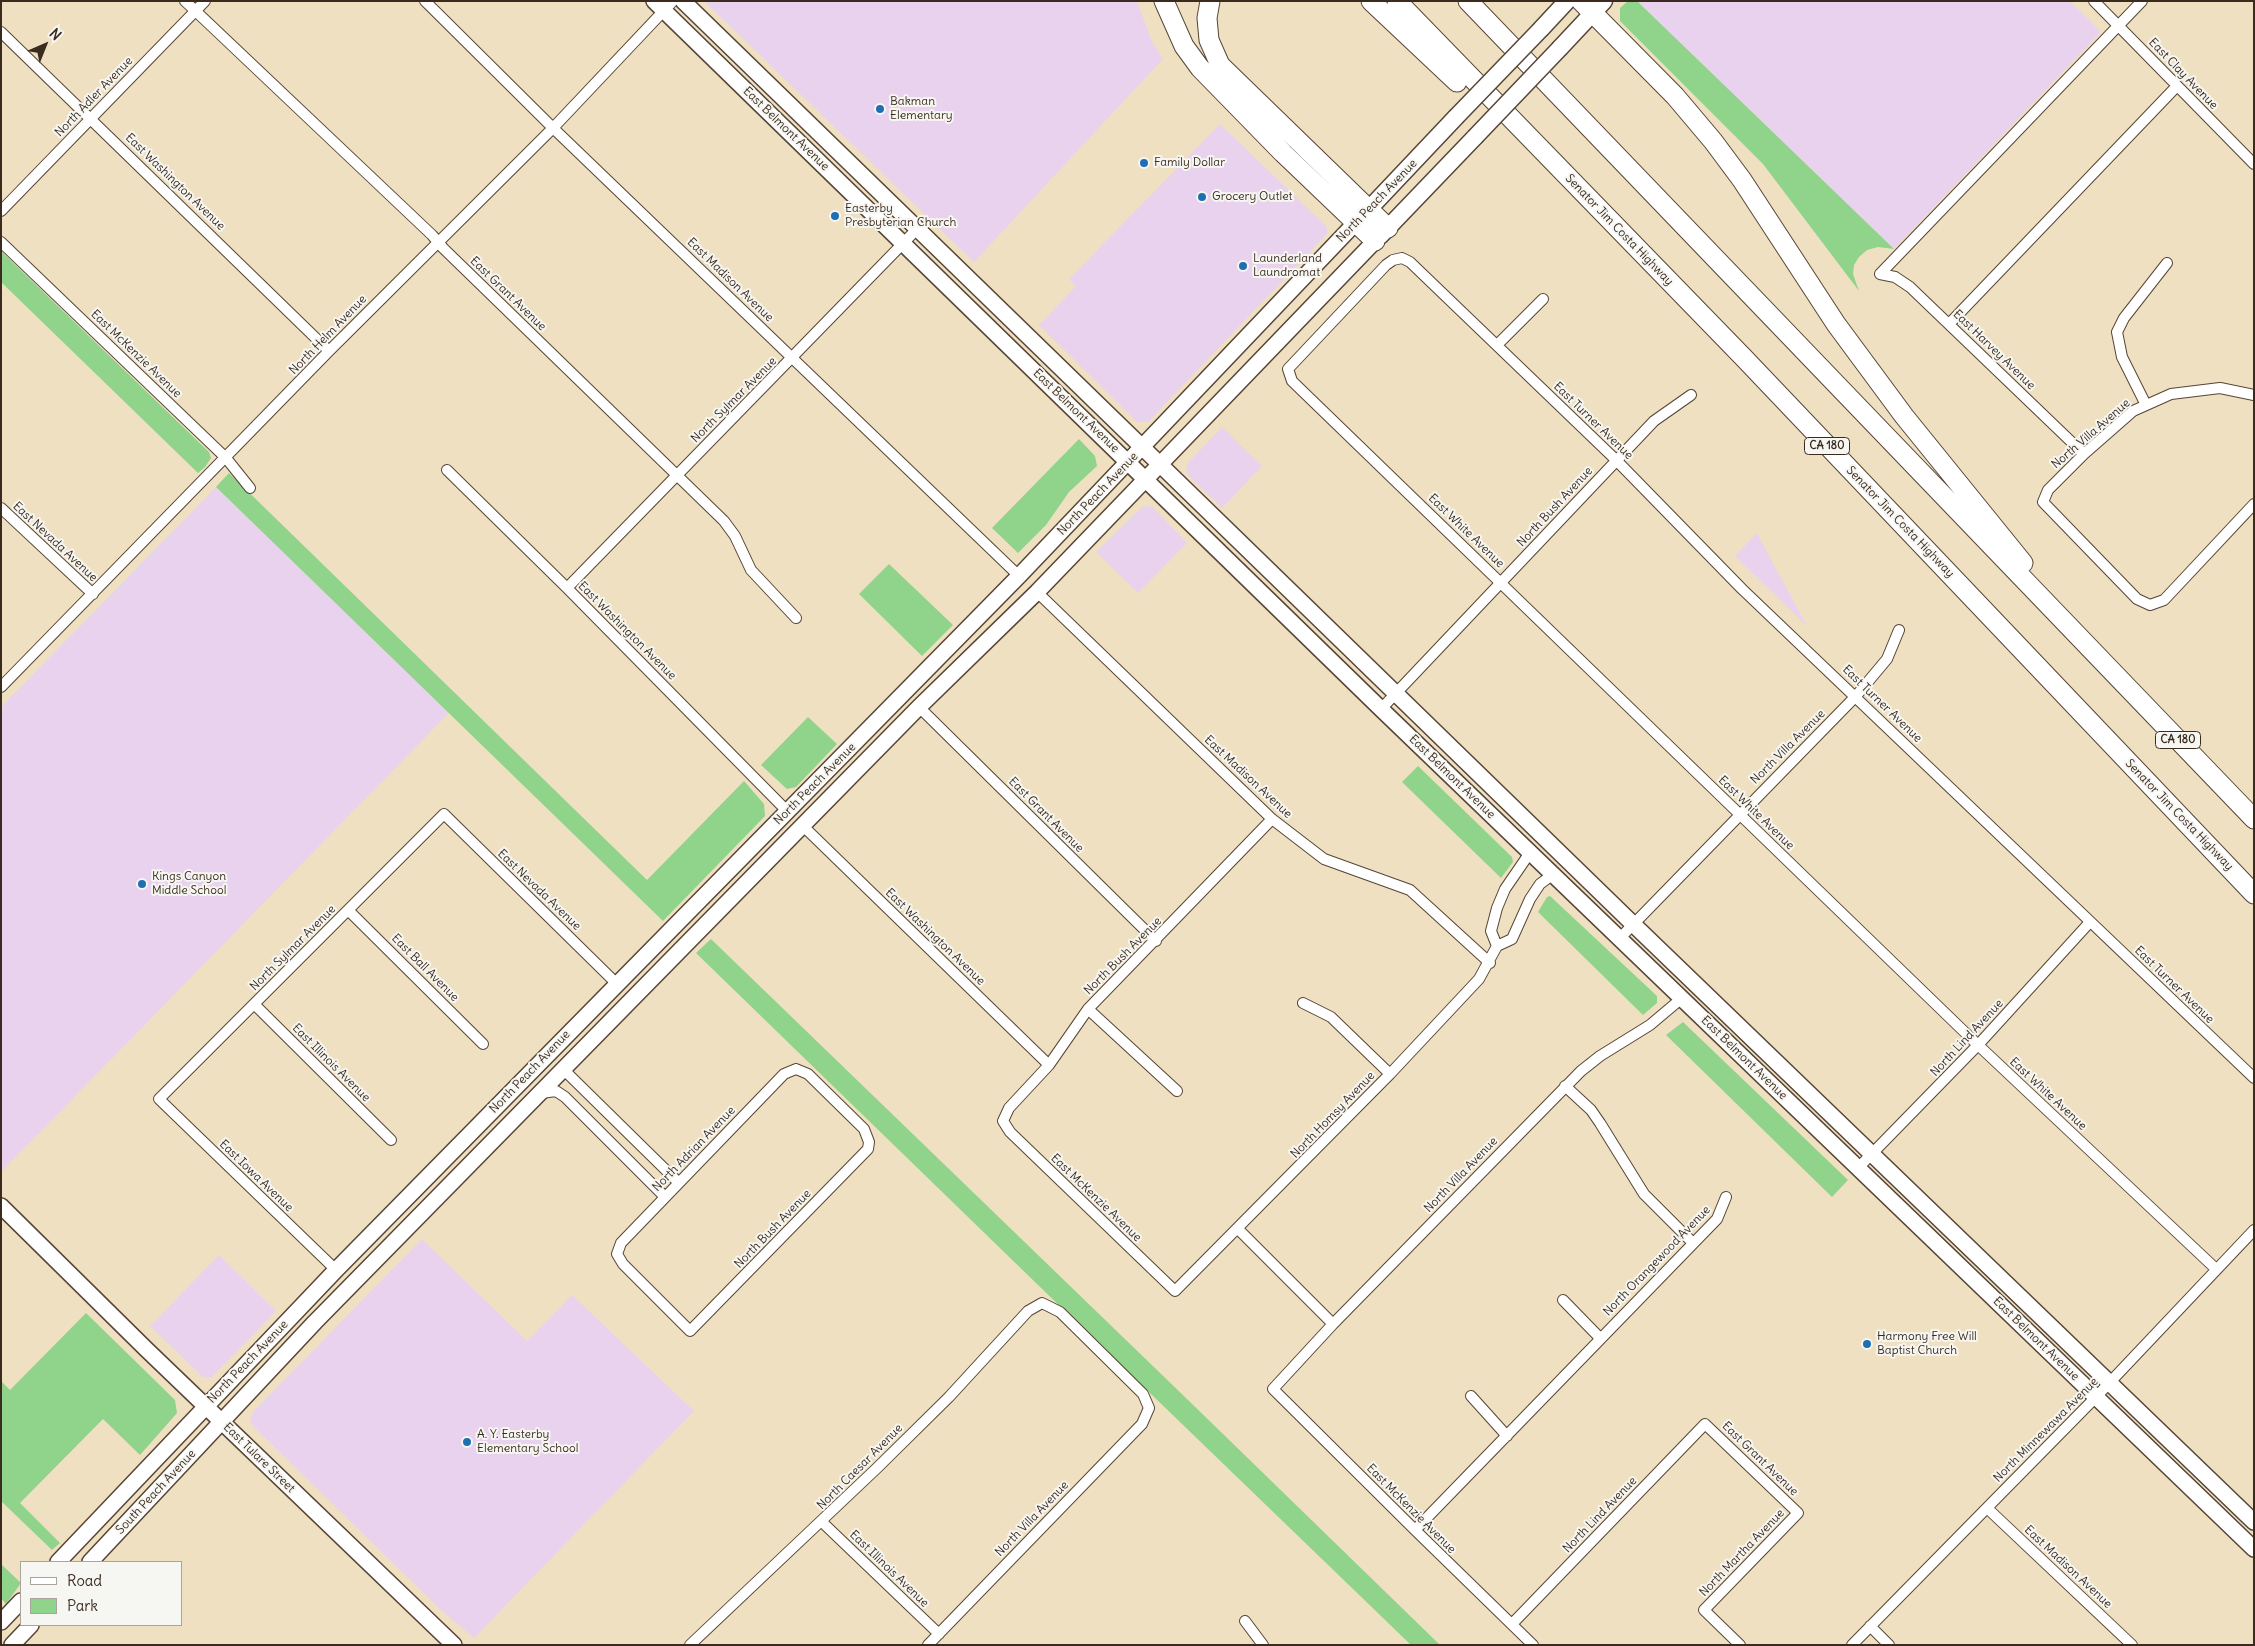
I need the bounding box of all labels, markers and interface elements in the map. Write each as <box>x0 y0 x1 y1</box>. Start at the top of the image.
north arrow <box>20 20 70 70</box>
text: N <box>46 24 65 44</box>
street label: East Clay Avenue <box>2145 35 2221 113</box>
street label: North Adler Avenue <box>52 54 136 140</box>
street label: East Belmont Avenue <box>740 84 832 174</box>
place label: Bakman Elementary <box>890 95 953 123</box>
marker: Bakman Elementary <box>874 103 886 115</box>
street label: East Washington Avenue <box>122 131 228 233</box>
place label: Family Dollar <box>1154 156 1225 170</box>
marker: Family Dollar <box>1138 157 1150 169</box>
street label: North Peach Avenue <box>1334 157 1420 245</box>
street label: Senator Jim Costa Highway <box>1562 171 1676 289</box>
place label: Grocery Outlet <box>1212 190 1293 204</box>
marker: Grocery Outlet <box>1196 191 1208 203</box>
place label: Easterby Presbyterian Church <box>845 202 956 230</box>
marker: Easterby Presbyterian Church <box>829 210 841 222</box>
street label: East Madison Avenue <box>684 235 776 325</box>
place label: Launderland Laundromat <box>1253 252 1322 280</box>
street label: East Grant Avenue <box>467 254 549 334</box>
marker: Launderland Laundromat <box>1237 260 1249 272</box>
street label: North Helm Avenue <box>286 292 370 378</box>
street label: East McKenzie Avenue <box>88 307 184 401</box>
street label: East Harvey Avenue <box>1950 307 2038 393</box>
street label: North Sylmar Avenue <box>688 354 780 446</box>
street label: East Belmont Avenue <box>1030 366 1122 456</box>
street label: East Turner Avenue <box>1550 379 1636 463</box>
street label: North Villa Avenue <box>2049 396 2133 472</box>
road number: CA 180 <box>1804 438 1850 454</box>
street label: North Peach Avenue <box>1055 450 1141 538</box>
street label: Senator Jim Costa Highway <box>1843 463 1957 581</box>
street label: North Bush Avenue <box>1514 464 1596 550</box>
street label: East White Avenue <box>1425 491 1507 571</box>
street label: East Nevada Avenue <box>10 499 100 585</box>
street label: East Washington Avenue <box>575 579 679 683</box>
street label: East Turner Avenue <box>1839 662 1925 746</box>
street label: North Villa Avenue <box>1748 707 1828 787</box>
street label: East Belmont Avenue <box>1406 732 1498 822</box>
road number: CA 180 <box>2156 732 2200 748</box>
street label: East Madison Avenue <box>1201 733 1295 821</box>
street label: North Peach Avenue <box>771 740 859 828</box>
street label: Senator Jim Costa Highway <box>2122 756 2236 874</box>
street label: East White Avenue <box>1715 773 1797 853</box>
street label: East Grant Avenue <box>1005 774 1087 856</box>
street label: East Nevada Avenue <box>494 847 584 933</box>
place label: Kings Canyon Middle School <box>152 870 226 898</box>
marker: Kings Canyon Middle School <box>136 878 148 890</box>
street label: East Washington Avenue <box>882 886 988 988</box>
street label: North Sylmar Avenue <box>247 902 339 994</box>
street label: North Bush Avenue <box>1081 914 1165 998</box>
street label: East Ball Avenue <box>388 931 462 1005</box>
street label: East Turner Avenue <box>2131 943 2217 1027</box>
street label: North Lind Avenue <box>1928 997 2006 1079</box>
street label: East Belmont Avenue <box>1698 1013 1790 1103</box>
street label: East Illinois Avenue <box>289 1021 373 1105</box>
street label: North Peach Avenue <box>487 1028 573 1116</box>
street label: East White Avenue <box>2006 1055 2090 1133</box>
street label: North Homsy Avenue <box>1288 1069 1378 1161</box>
street label: North Adrian Avenue <box>650 1103 738 1195</box>
street label: North Villa Avenue <box>1421 1134 1501 1216</box>
street label: East Iowa Avenue <box>216 1137 296 1215</box>
street label: East McKenzie Avenue <box>1048 1151 1144 1245</box>
street label: North Bush Avenue <box>732 1187 814 1271</box>
street label: North Orangewood Avenue <box>1601 1203 1713 1319</box>
street label: East Belmont Avenue <box>1990 1294 2082 1384</box>
street label: North Peach Avenue <box>205 1318 291 1406</box>
place label: Harmony Free Will Baptist Church <box>1877 1330 1977 1358</box>
marker: Harmony Free Will Baptist Church <box>1861 1338 1873 1350</box>
street label: North Minnewawa Avenue <box>1991 1375 2101 1485</box>
street label: East Grant Avenue <box>1719 1419 1801 1499</box>
street label: East Tulare Street <box>220 1420 298 1496</box>
street label: North Caesar Avenue <box>814 1421 906 1513</box>
place label: A. Y. Easterby Elementary School <box>477 1428 578 1456</box>
marker: A. Y. Easterby Elementary School <box>461 1436 473 1448</box>
street label: South Peach Avenue <box>113 1447 199 1537</box>
street label: East McKenzie Avenue <box>1363 1461 1459 1557</box>
street label: North Lind Avenue <box>1560 1474 1640 1556</box>
street label: North Villa Avenue <box>992 1478 1072 1560</box>
street label: North Martha Avenue <box>1697 1506 1787 1600</box>
street label: East Madison Avenue <box>2021 1523 2115 1611</box>
street label: East Illinois Avenue <box>846 1528 932 1610</box>
legend <box>20 1561 182 1626</box>
text: Road <box>67 1571 102 1590</box>
text: Park <box>67 1596 98 1615</box>

